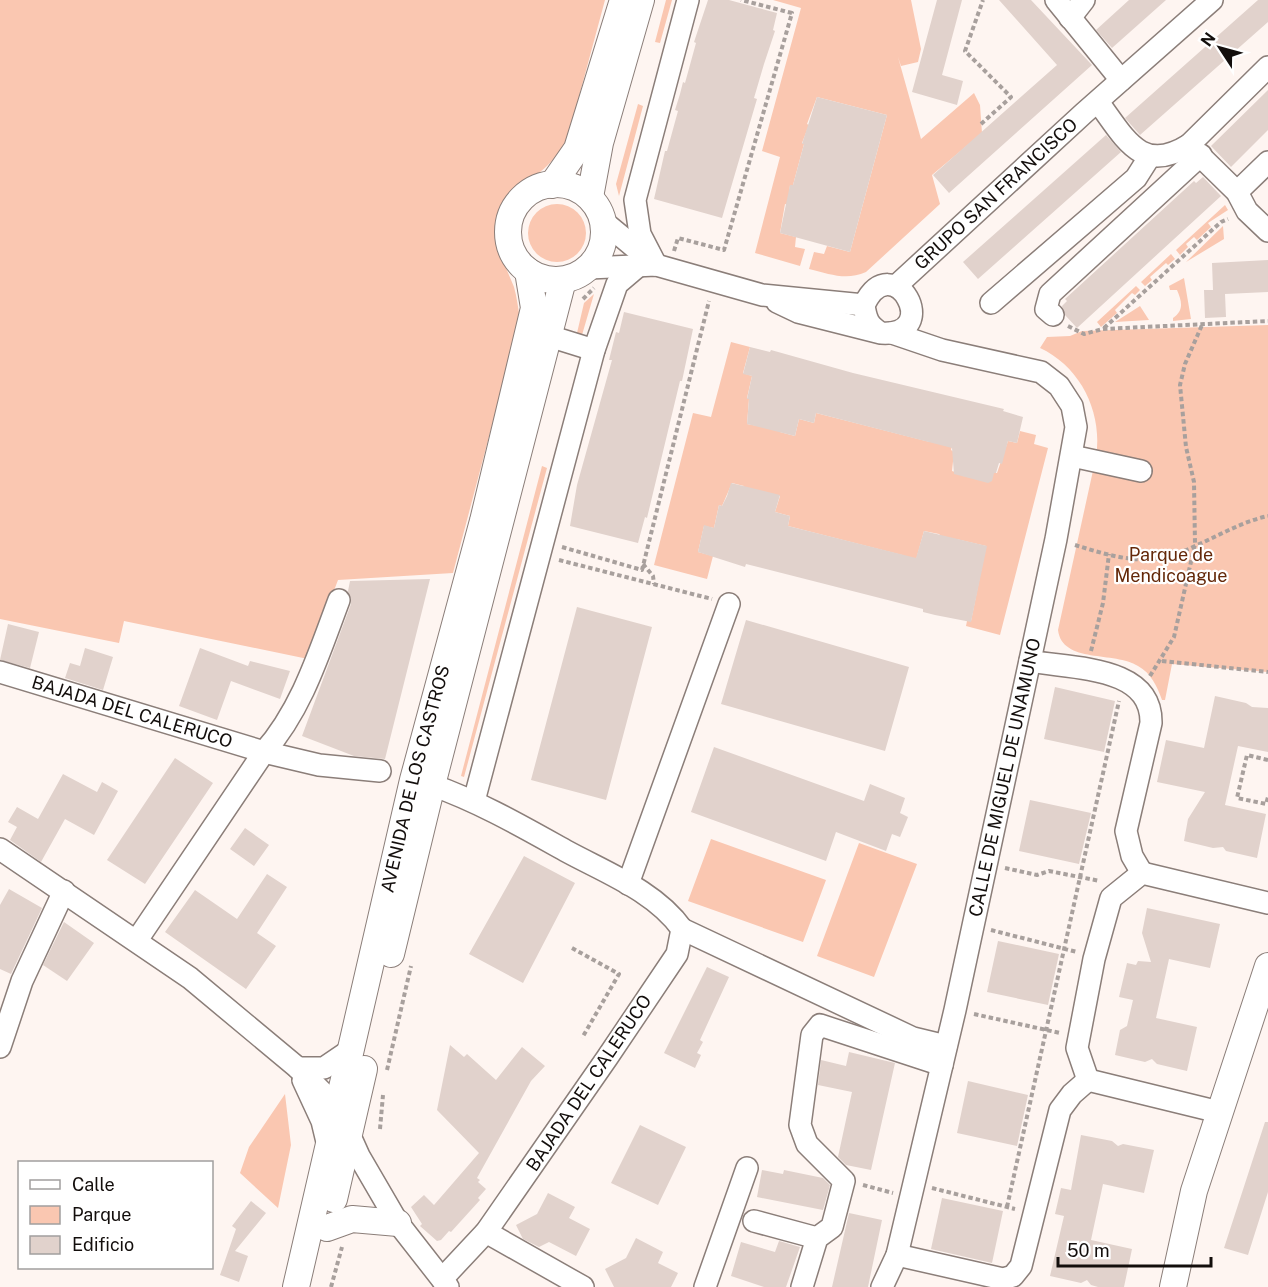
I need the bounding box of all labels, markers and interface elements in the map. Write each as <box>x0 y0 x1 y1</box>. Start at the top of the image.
north arrow <box>1190 18 1250 78</box>
text: N <box>1197 29 1220 50</box>
street label: GRUPO SAN FRANCISCO <box>910 114 1081 274</box>
park label: Parque de Mendicoague <box>1114 544 1228 586</box>
street label: CALLE DE MIGUEL DE UNAMUNO <box>964 636 1044 919</box>
street label: AVENIDA DE LOS CASTROS <box>376 663 454 895</box>
street label: BAJADA DEL CALERUCO <box>29 671 235 752</box>
street label: BAJADA DEL CALERUCO <box>522 990 656 1175</box>
legend <box>18 1161 213 1269</box>
text: Calle <box>72 1174 115 1195</box>
text: Parque <box>72 1204 132 1225</box>
scale bar <box>1058 1230 1211 1268</box>
text: Edificio <box>72 1234 134 1255</box>
text: 50 m <box>1067 1240 1110 1261</box>

